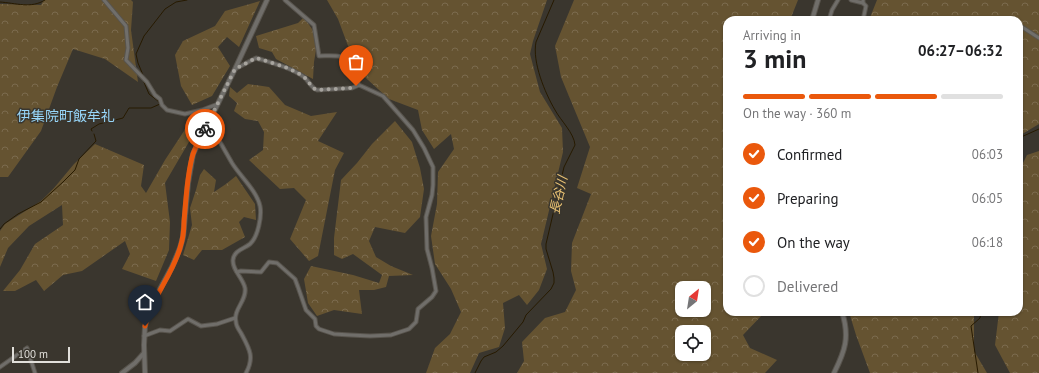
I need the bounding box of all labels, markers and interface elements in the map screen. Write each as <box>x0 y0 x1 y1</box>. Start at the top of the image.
text: Arriving in <box>743 27 801 44</box>
text: 06:27–06:32 <box>918 41 1003 60</box>
text: 3 min <box>743 42 806 75</box>
pin <box>339 45 373 86</box>
icon: bag <box>345 51 367 73</box>
text: On the way · 360 m <box>743 105 851 122</box>
district label: 伊集院町飯牟礼 <box>17 107 115 125</box>
courier <box>185 109 225 149</box>
icon: bike <box>194 118 216 140</box>
icon: check <box>743 143 765 165</box>
text: Confirmed <box>777 145 842 164</box>
text: 06:03 <box>972 146 1003 163</box>
water label: 長谷川 <box>546 172 572 216</box>
icon: check <box>743 187 765 209</box>
text: Preparing <box>777 189 839 208</box>
text: 06:05 <box>972 190 1003 207</box>
icon: check <box>743 231 765 253</box>
text: On the way <box>777 233 850 252</box>
text: 06:18 <box>972 234 1003 251</box>
text: Delivered <box>777 277 838 296</box>
north arrow <box>675 281 711 317</box>
map controls <box>675 281 711 361</box>
pin <box>128 285 162 326</box>
icon: home <box>134 291 156 313</box>
button: locate <box>675 325 711 361</box>
scale bar <box>12 345 70 364</box>
text: 100 m <box>18 347 48 361</box>

